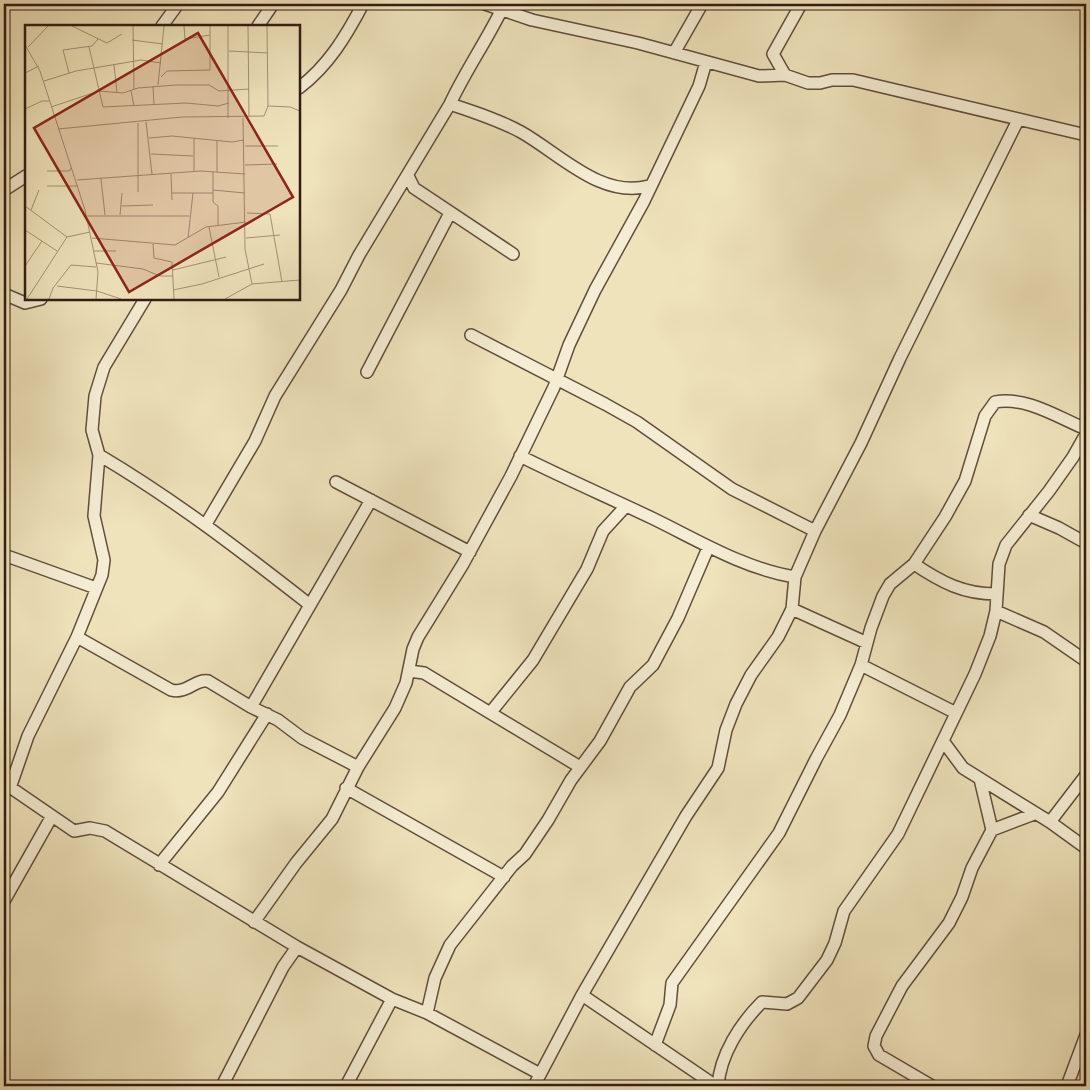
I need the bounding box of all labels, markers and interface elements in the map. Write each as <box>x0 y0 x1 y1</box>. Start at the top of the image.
inset map <box>25 25 300 300</box>

